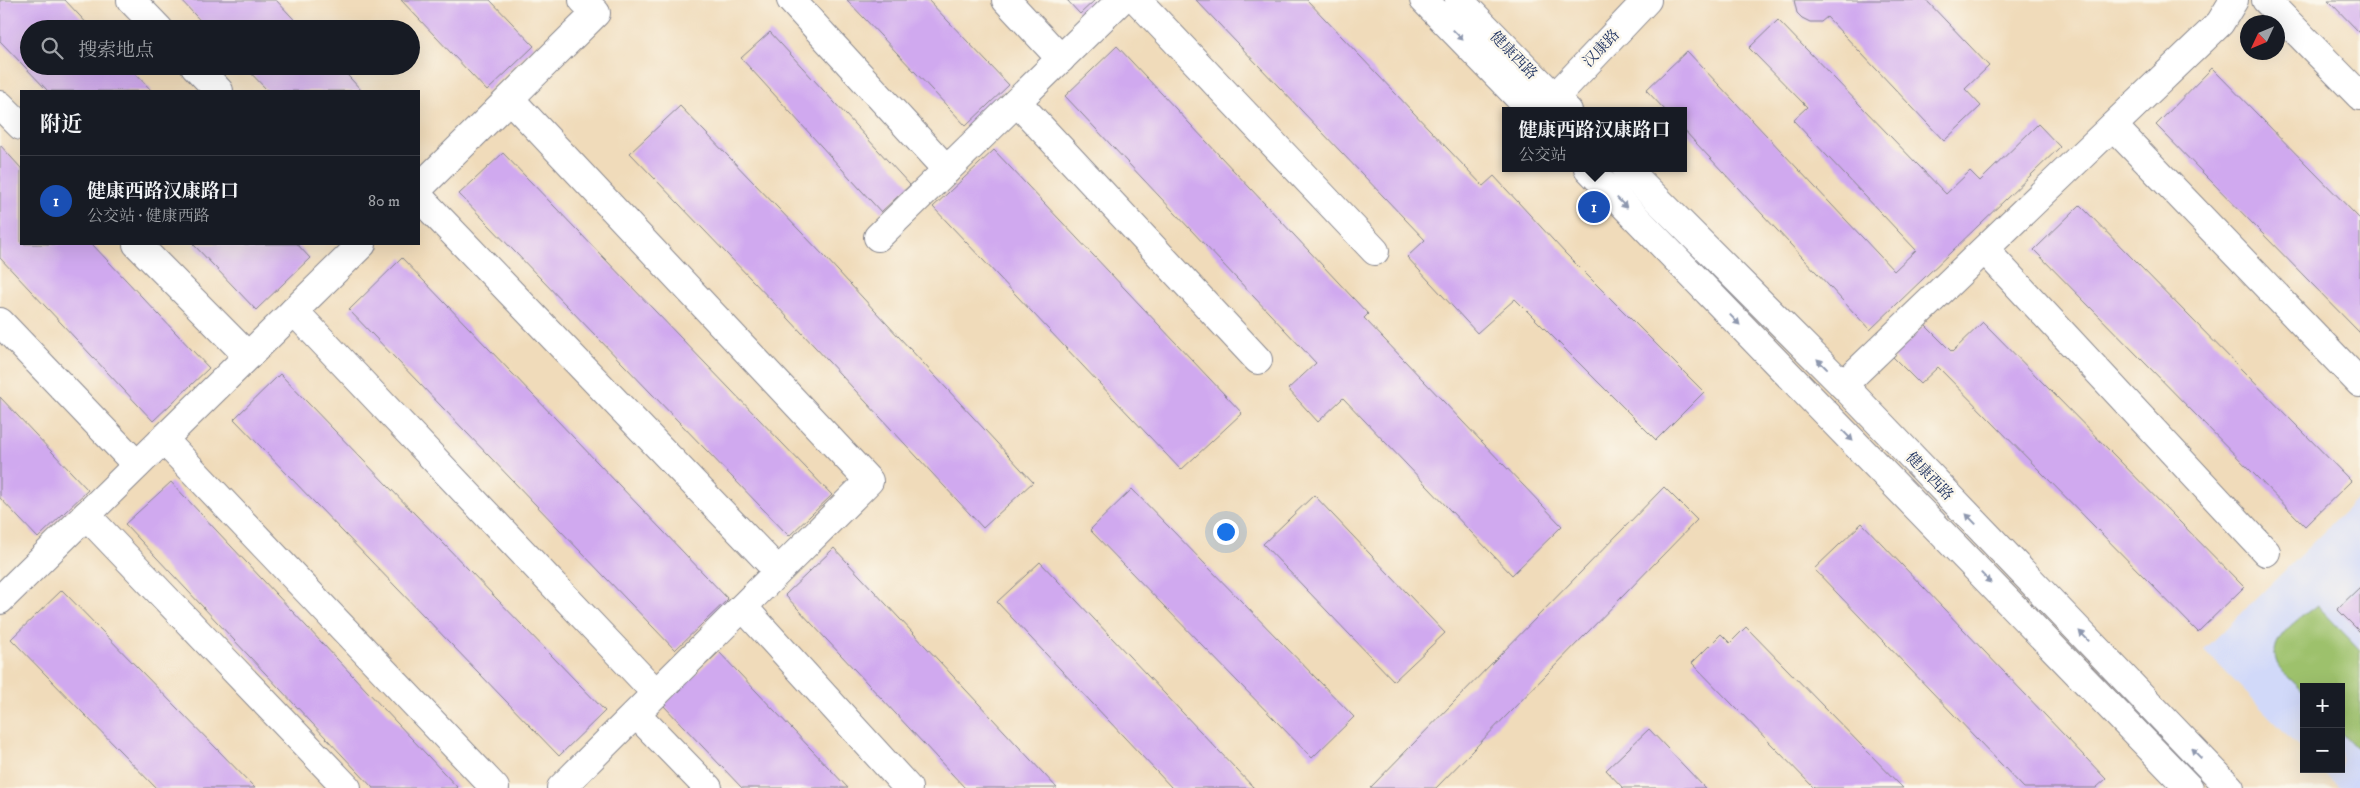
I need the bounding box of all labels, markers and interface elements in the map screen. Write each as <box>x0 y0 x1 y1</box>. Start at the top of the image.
north arrow <box>2240 15 2285 60</box>
search box <box>20 20 420 75</box>
street label: 汉康路 <box>1579 26 1624 71</box>
street label: 健康西路 <box>1486 27 1541 84</box>
one-way arrow <box>1452 29 1464 41</box>
icon: search <box>38 34 66 62</box>
text: 搜索地点 <box>78 39 154 62</box>
popup <box>1502 107 1687 172</box>
text: 附近 <box>40 112 82 138</box>
text: 健康西路汉康路口 <box>1518 119 1671 142</box>
text: 公交站 <box>1518 145 1567 165</box>
text: 健康西路汉康路口 <box>87 180 239 203</box>
pin: 1 <box>1578 188 1610 226</box>
text: 1 <box>53 191 59 211</box>
text: 80 m <box>368 191 400 211</box>
one-way arrow <box>1616 197 1628 209</box>
text: 公交站 · 健康西路 <box>87 206 210 226</box>
one-way arrow <box>1729 313 1741 325</box>
one-way arrow <box>1816 358 1828 370</box>
one-way arrow <box>1842 430 1854 442</box>
street label: 健康西路 <box>1902 448 1957 505</box>
one-way arrow <box>1965 513 1977 525</box>
your location <box>1213 519 1239 545</box>
one-way arrow <box>1980 572 1992 584</box>
one-way arrow <box>2078 630 2090 642</box>
map controls <box>2300 683 2345 773</box>
button: + <box>2300 683 2345 728</box>
button: − <box>2300 728 2345 773</box>
one-way arrow <box>2190 747 2202 759</box>

